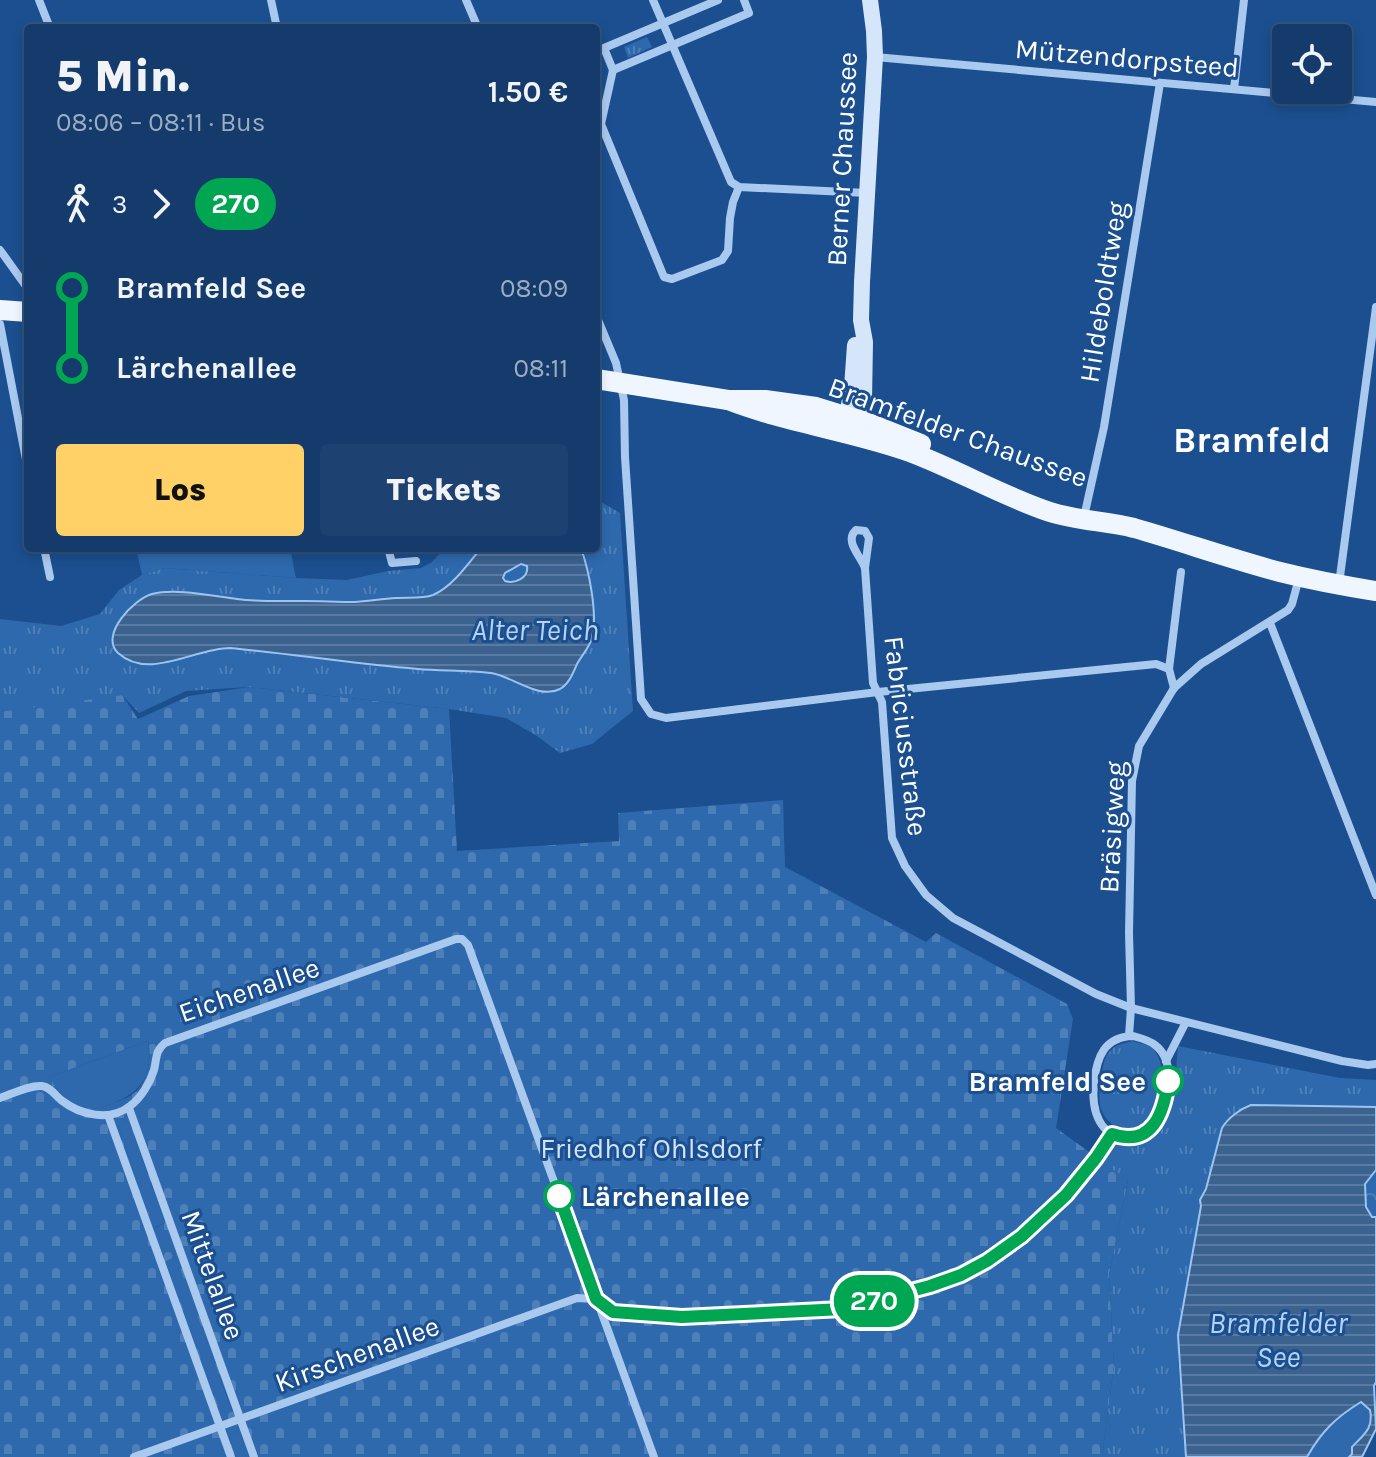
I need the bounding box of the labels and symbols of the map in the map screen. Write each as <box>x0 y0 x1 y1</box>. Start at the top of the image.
street label: Mützendorpsteed <box>1014 32 1240 84</box>
street label: Berner Chaussee <box>820 51 864 267</box>
street label: Hildeboldtweg <box>1072 199 1134 385</box>
street label: Bramfelder Chaussee <box>824 370 1092 494</box>
district label: Bramfeld <box>1173 419 1331 461</box>
water label: Alter Teich <box>471 612 599 648</box>
street label: Fabriciusstraße <box>877 634 935 838</box>
street label: Bräsigweg <box>1092 760 1132 894</box>
street label: Eichenallee <box>174 951 324 1029</box>
place label: Bramfeld See <box>968 1065 1146 1098</box>
marker: Bramfeld See <box>1153 1066 1183 1096</box>
park label: Friedhof Ohlsdorf <box>540 1132 762 1165</box>
place label: Lärchenallee <box>581 1180 750 1213</box>
marker: Lärchenallee <box>544 1181 574 1211</box>
street label: Mittelallee <box>174 1206 252 1344</box>
line badge: 270 <box>828 1275 920 1327</box>
water label: Bramfelder See <box>1209 1305 1349 1375</box>
street label: Kirschenallee <box>270 1309 444 1399</box>

